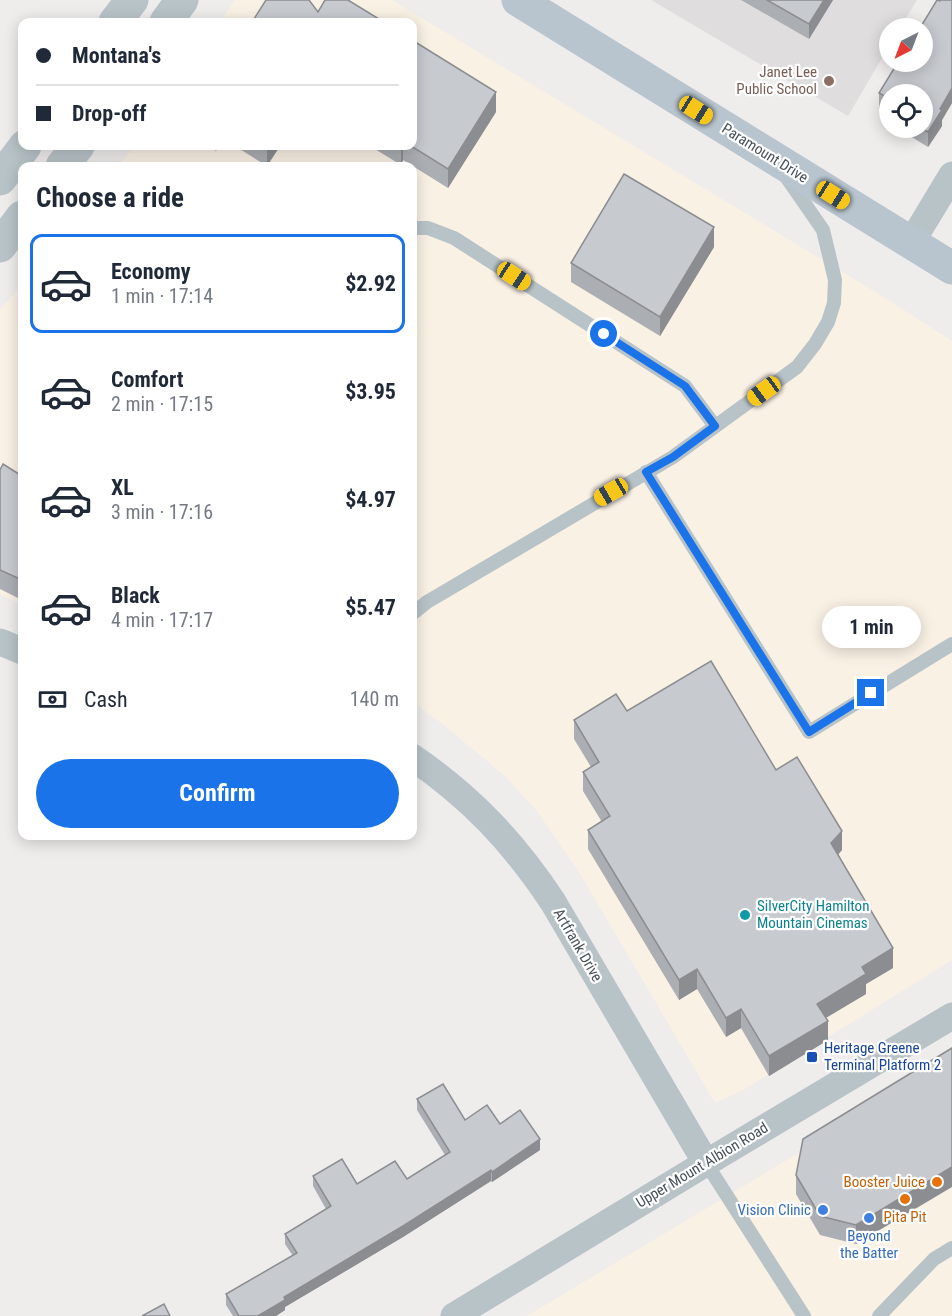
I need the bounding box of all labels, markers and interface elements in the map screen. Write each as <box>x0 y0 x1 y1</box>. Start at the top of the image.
north arrow <box>879 18 933 72</box>
map controls <box>879 18 933 138</box>
text: Montana's <box>72 43 161 68</box>
place label: Janet Lee Public School <box>736 63 817 98</box>
marker: Janet Lee Public School <box>822 74 836 88</box>
button: locate <box>879 84 933 138</box>
car <box>676 93 716 127</box>
text: Drop-off <box>72 101 146 126</box>
street label: Paramount Drive <box>719 119 811 187</box>
car <box>813 178 853 212</box>
text: Choose a ride <box>36 182 184 214</box>
icon: car <box>39 257 93 311</box>
text: Economy <box>111 259 191 284</box>
car <box>494 259 534 293</box>
text: $2.92 <box>345 271 396 296</box>
text: 1 min · 17:14 <box>111 284 213 308</box>
route start <box>590 320 617 347</box>
icon: car <box>39 365 93 419</box>
text: Comfort <box>111 367 184 392</box>
car <box>744 373 784 409</box>
text: $3.95 <box>345 379 396 404</box>
text: 2 min · 17:15 <box>111 392 213 416</box>
icon: car <box>39 473 93 527</box>
text: XL <box>111 475 134 500</box>
car <box>591 475 631 509</box>
text: $4.97 <box>345 487 396 512</box>
text: 3 min · 17:16 <box>111 500 213 524</box>
icon: car <box>39 581 93 635</box>
text: Black <box>111 583 160 608</box>
text: $5.47 <box>345 595 396 620</box>
callout: 1 min <box>822 606 920 648</box>
text: 4 min · 17:17 <box>111 608 213 632</box>
text: 1 min <box>849 615 894 639</box>
route end <box>857 679 884 706</box>
icon: cash <box>36 683 69 716</box>
text: Cash <box>84 687 128 712</box>
text: 140 m <box>350 687 399 711</box>
button: Confirm <box>36 759 399 828</box>
place label: SilverCity Hamilton Mountain Cinemas <box>757 897 869 932</box>
street label: Artfrank Drive <box>550 905 606 985</box>
marker: SilverCity Hamilton Mountain Cinemas <box>738 908 752 922</box>
place label: Heritage Greene Terminal Platform 2 <box>824 1039 941 1074</box>
marker: Heritage Greene Terminal Platform 2 <box>805 1050 819 1064</box>
street label: Upper Mount Albion Road <box>633 1118 771 1212</box>
place label: Booster Juice <box>844 1173 925 1191</box>
marker: Booster Juice <box>930 1175 944 1189</box>
marker: Pita Pit <box>898 1192 912 1206</box>
place label: Vision Clinic <box>738 1201 811 1219</box>
marker: Vision Clinic <box>816 1203 830 1217</box>
place label: Pita Pit <box>883 1208 927 1226</box>
marker: Beyond the Batter <box>862 1211 876 1225</box>
place label: Beyond the Batter <box>840 1227 898 1262</box>

